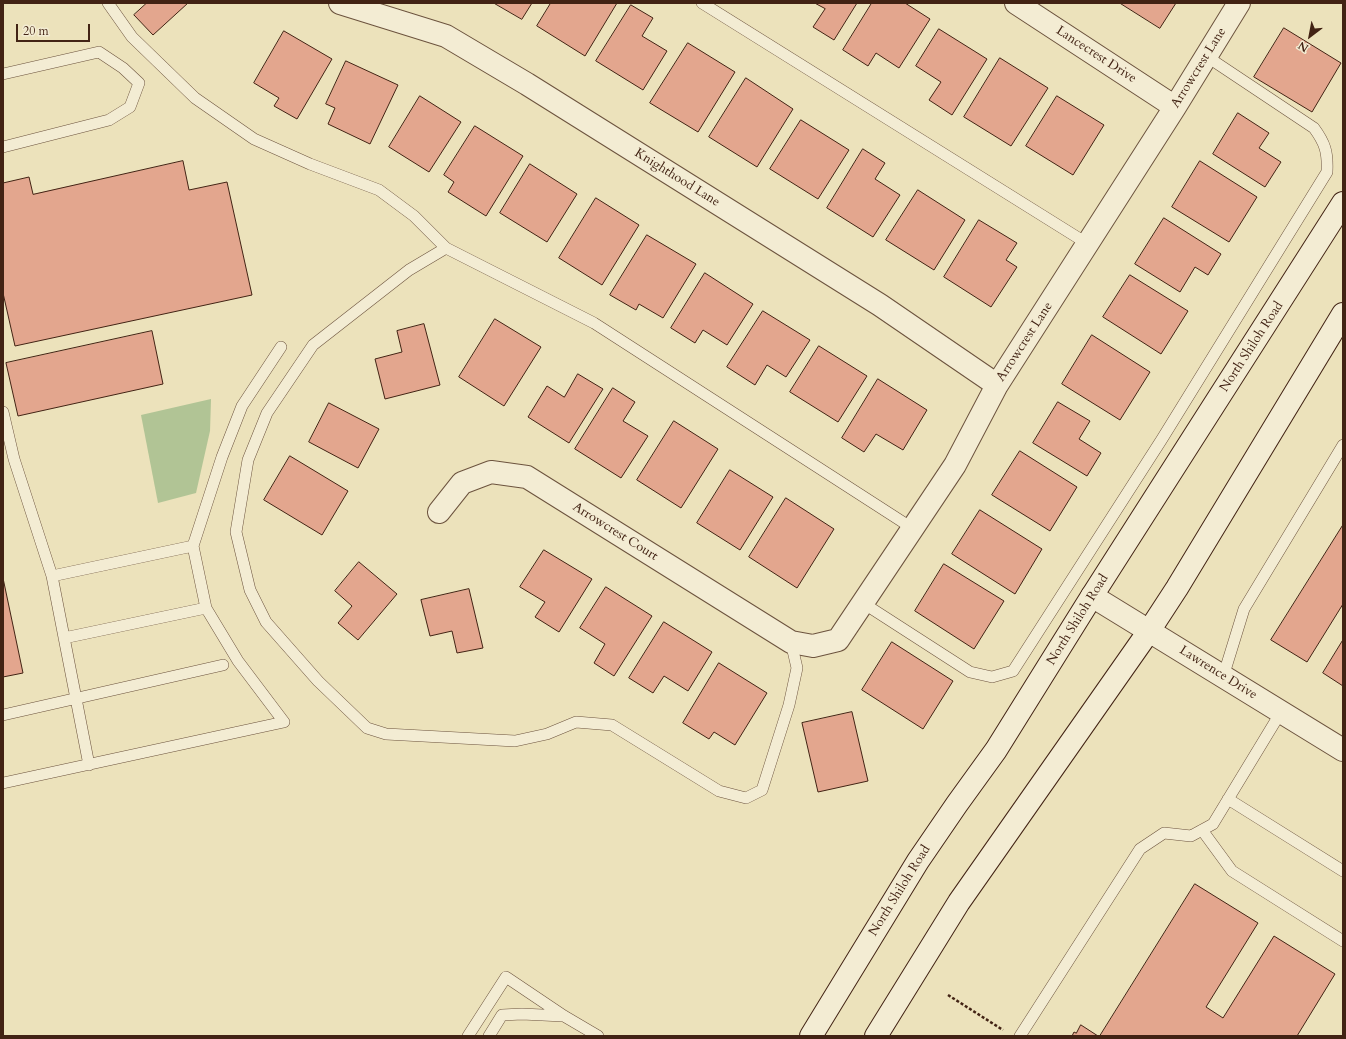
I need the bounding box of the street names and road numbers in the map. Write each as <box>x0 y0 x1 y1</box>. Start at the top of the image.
street label: Lancecrest Drive <box>1053 23 1139 87</box>
street label: Arrowcrest Lane <box>1168 25 1230 111</box>
street label: Knighthood Lane <box>631 146 723 210</box>
street label: Arrowcrest Lane <box>994 299 1056 385</box>
street label: North Shiloh Road <box>1217 299 1287 395</box>
street label: Arrowcrest Court <box>569 500 661 564</box>
street label: North Shiloh Road <box>1044 572 1112 668</box>
street label: Lawrence Drive <box>1176 643 1260 703</box>
street label: North Shiloh Road <box>866 843 934 939</box>

